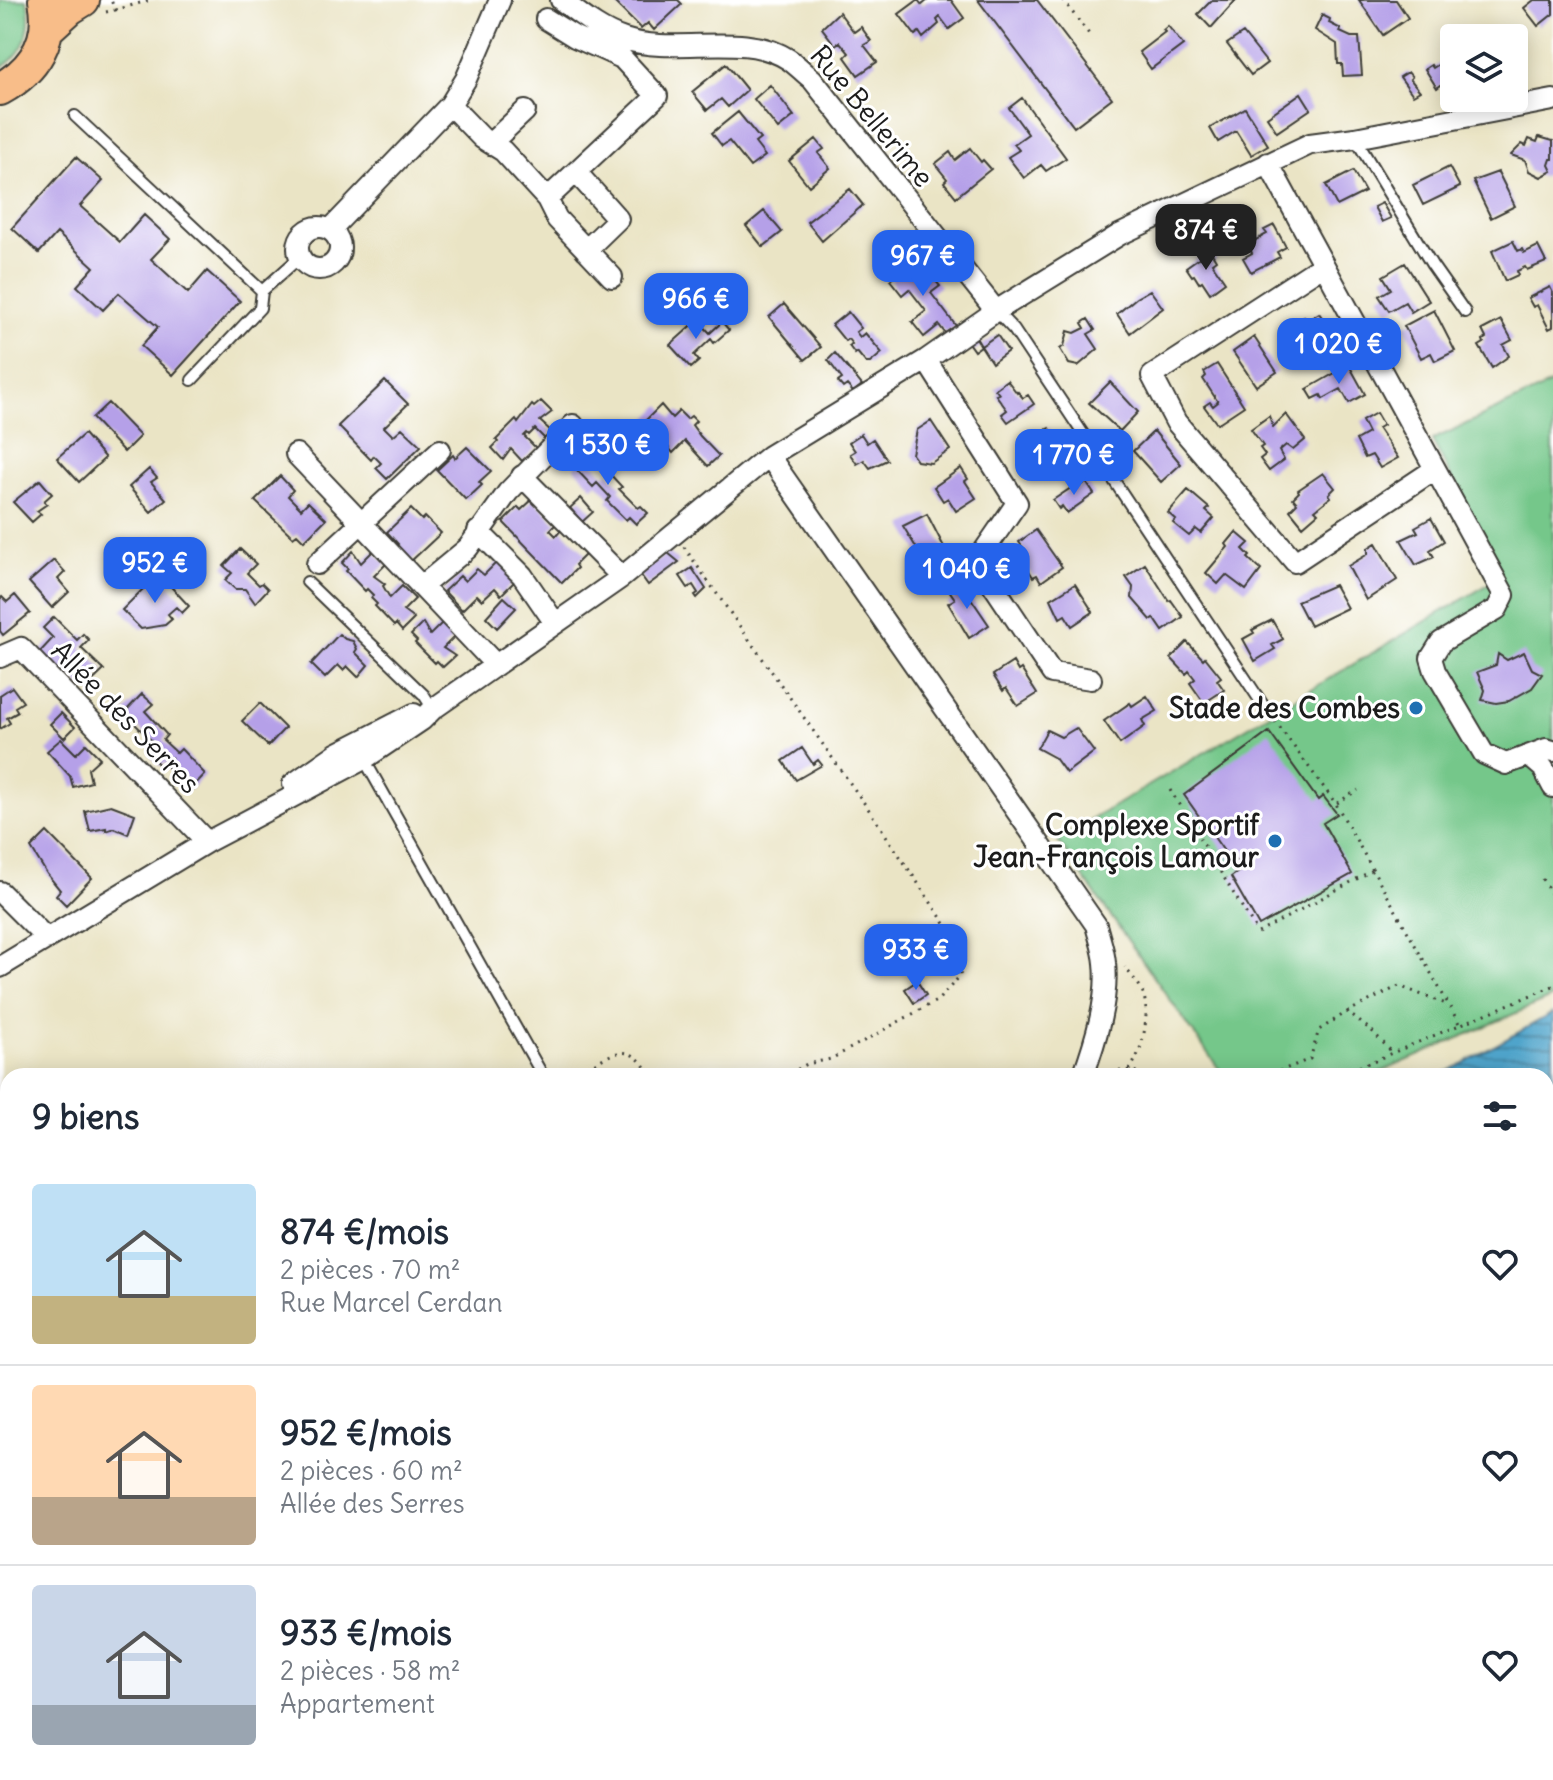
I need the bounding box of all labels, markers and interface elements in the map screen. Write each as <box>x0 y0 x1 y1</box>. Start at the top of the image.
map controls <box>1440 24 1528 112</box>
button: layers <box>1440 24 1528 112</box>
street label: Rue Bellerime <box>802 38 942 194</box>
pin: 874 € <box>1150 204 1262 272</box>
text: 874 € <box>1173 213 1239 246</box>
pin: 967 € <box>867 230 979 298</box>
text: 967 € <box>890 239 956 272</box>
pin: 966 € <box>640 273 752 341</box>
text: 966 € <box>662 282 730 315</box>
pin: 1 020 € <box>1265 318 1413 386</box>
text: 1 020 € <box>1295 327 1383 360</box>
pin: 1 530 € <box>534 419 682 487</box>
text: 1 530 € <box>565 428 651 461</box>
pin: 1 770 € <box>1000 429 1148 497</box>
text: 1 770 € <box>1033 438 1115 471</box>
pin: 952 € <box>99 537 211 605</box>
pin: 1 040 € <box>893 543 1041 611</box>
text: 952 € <box>121 546 189 579</box>
text: 1 040 € <box>923 552 1011 585</box>
street label: Allée des Serres <box>44 633 208 801</box>
place label: Stade des Combes <box>1169 690 1400 726</box>
marker: Stade des Combes <box>1407 699 1425 717</box>
place label: Complexe Sportif Jean-François Lamour <box>973 807 1260 875</box>
marker: Complexe Sportif Jean-François Lamour <box>1266 832 1284 850</box>
pin: 933 € <box>860 924 972 992</box>
text: 933 € <box>882 933 950 966</box>
icon: filters <box>1478 1094 1522 1138</box>
text: 9 biens <box>32 1095 140 1138</box>
text: 874 €/mois <box>280 1210 449 1253</box>
icon: home <box>96 1216 192 1312</box>
icon: heart <box>1478 1242 1522 1286</box>
text: 2 pièces · 70 m² <box>280 1253 460 1286</box>
text: Rue Marcel Cerdan <box>280 1286 503 1319</box>
text: 952 €/mois <box>280 1411 452 1454</box>
icon: home <box>96 1417 192 1513</box>
icon: heart <box>1478 1443 1522 1487</box>
text: 2 pièces · 60 m² <box>280 1454 463 1487</box>
text: Allée des Serres <box>280 1487 465 1520</box>
text: 933 €/mois <box>280 1611 452 1654</box>
icon: home <box>96 1617 192 1713</box>
icon: heart <box>1478 1643 1522 1687</box>
text: 2 pièces · 58 m² <box>280 1654 461 1687</box>
text: Appartement <box>280 1687 435 1720</box>

